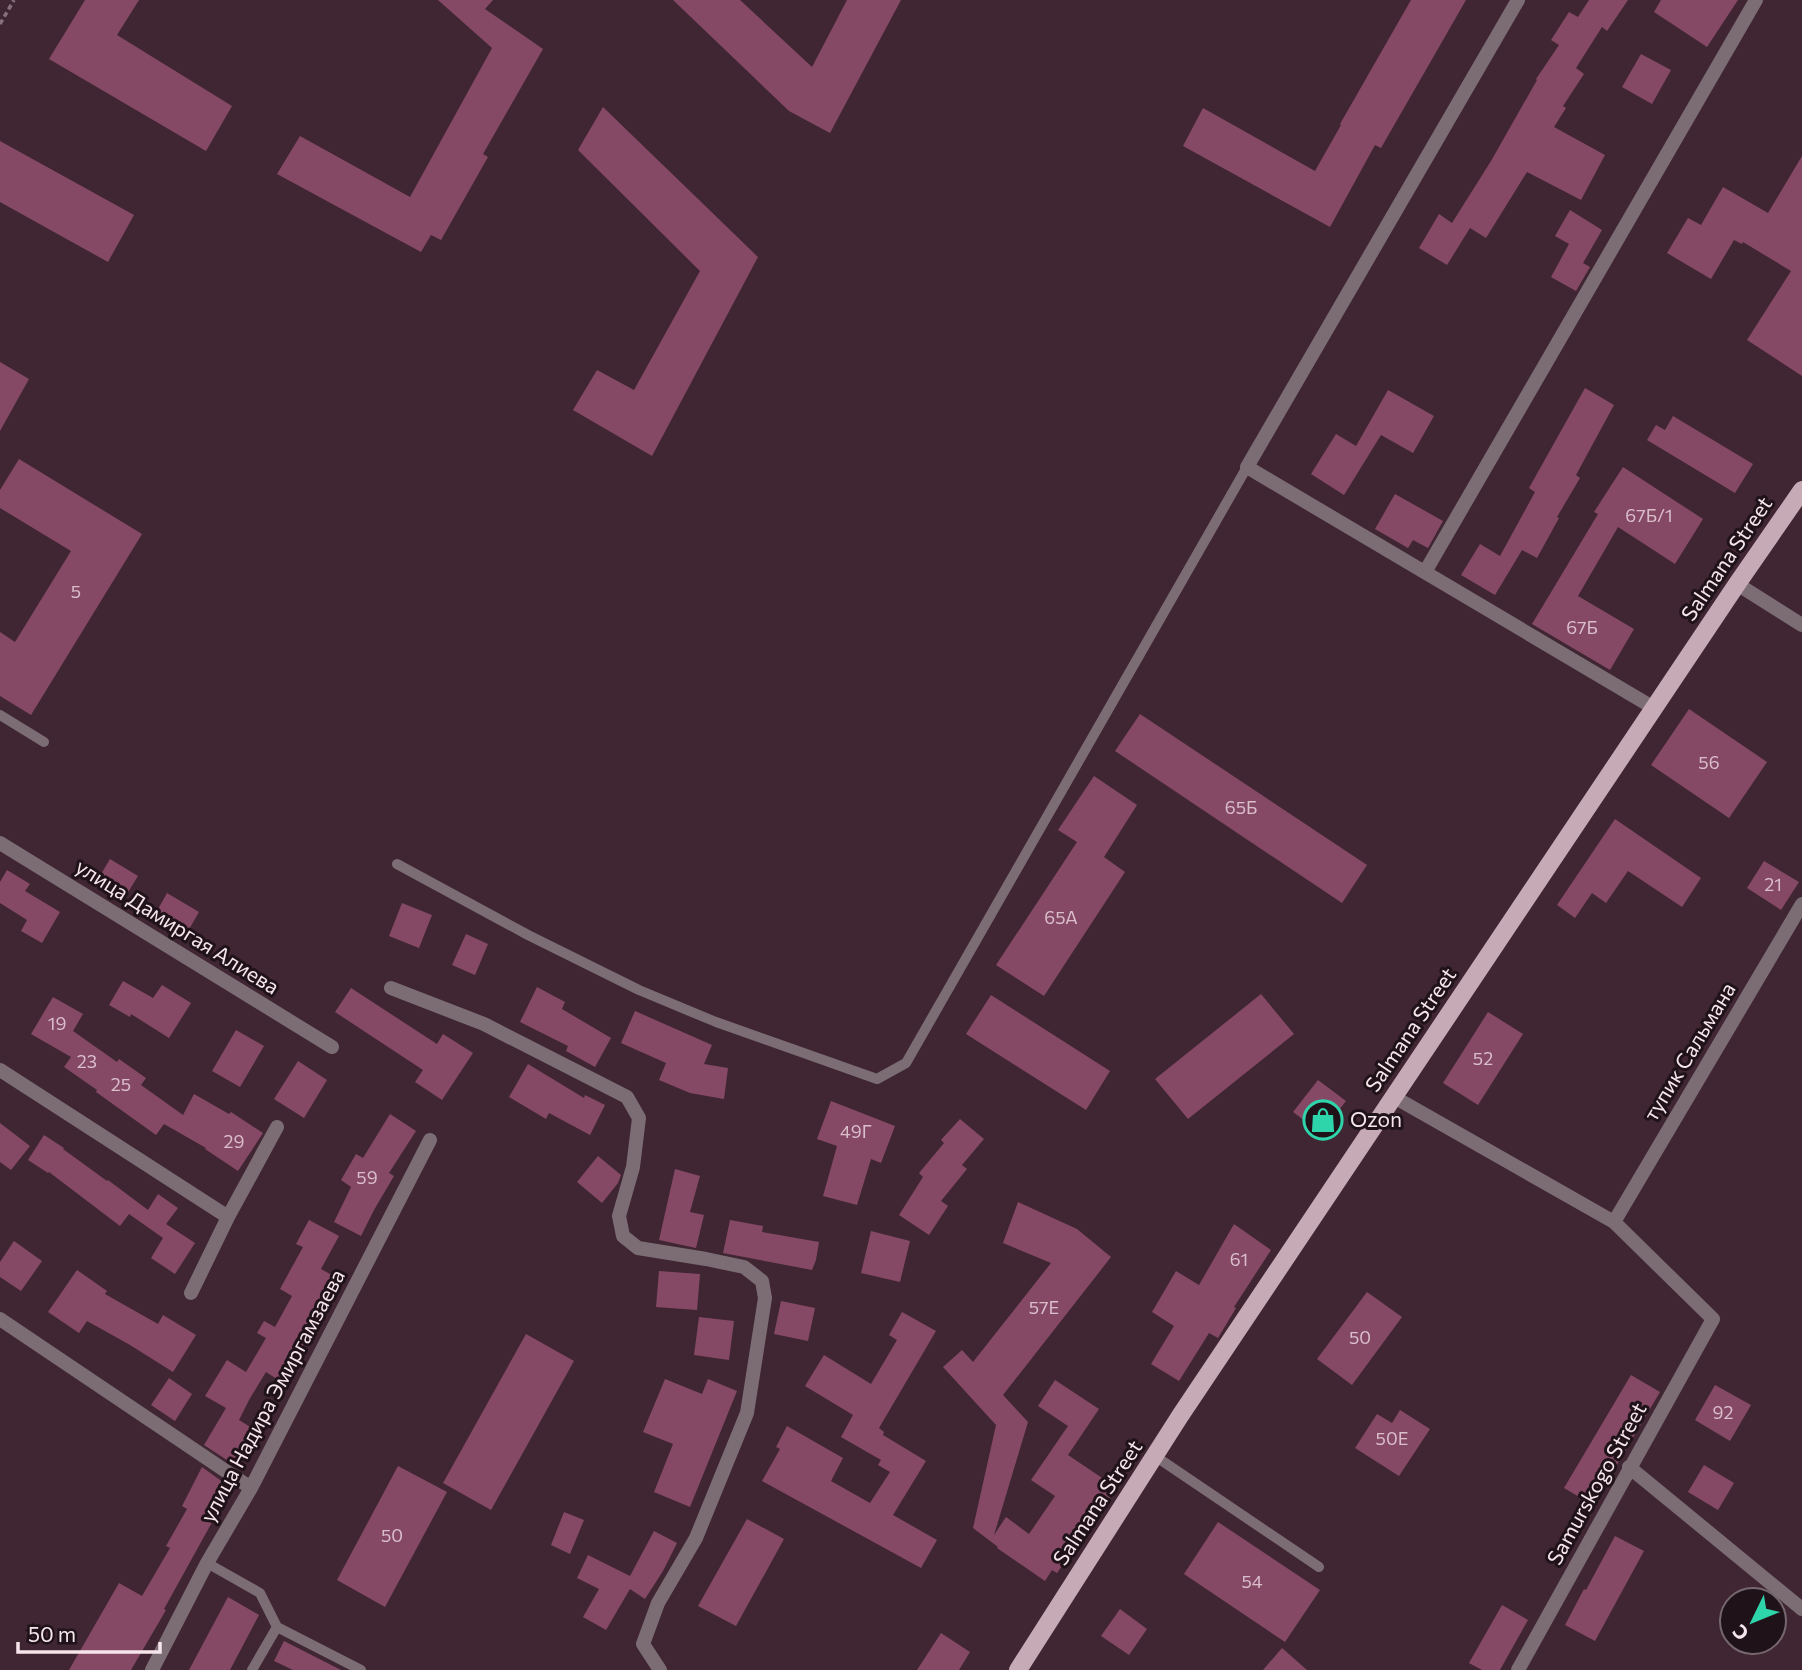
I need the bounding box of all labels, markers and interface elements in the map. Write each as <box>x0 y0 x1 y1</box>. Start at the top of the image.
street label: Salmana Street <box>1675 491 1776 625</box>
house number: 67Б/1 <box>1625 504 1673 526</box>
house number: 5 <box>71 580 81 602</box>
house number: 67Б <box>1566 616 1598 638</box>
house number: 56 <box>1698 751 1720 773</box>
house number: 65Б <box>1225 796 1257 818</box>
street label: улица Дамиргая Алиева <box>72 853 284 999</box>
house number: 21 <box>1764 873 1782 895</box>
house number: 65А <box>1044 906 1078 928</box>
street label: Salmana Street <box>1359 962 1460 1096</box>
street label: тупик Сальмана <box>1638 978 1740 1125</box>
house number: 19 <box>48 1012 66 1034</box>
house number: 52 <box>1473 1047 1493 1069</box>
house number: 23 <box>77 1050 97 1072</box>
house number: 25 <box>111 1073 131 1095</box>
shop icon: Ozon <box>1302 1099 1344 1141</box>
place label: Ozon <box>1350 1106 1402 1131</box>
house number: 49Г <box>840 1120 872 1142</box>
house number: 29 <box>224 1130 244 1152</box>
house number: 59 <box>356 1166 378 1188</box>
house number: 61 <box>1230 1248 1248 1270</box>
street label: улица Надира Эмиргамзаева <box>194 1265 349 1526</box>
house number: 57Е <box>1029 1296 1059 1318</box>
house number: 50 <box>1349 1326 1371 1348</box>
street label: Samurskogo Street <box>1541 1398 1651 1569</box>
house number: 92 <box>1713 1401 1733 1423</box>
house number: 50Е <box>1376 1427 1408 1449</box>
street label: Salmana Street <box>1047 1435 1147 1570</box>
house number: 50 <box>381 1524 403 1546</box>
house number: 54 <box>1241 1570 1263 1592</box>
north arrow <box>1718 1586 1788 1656</box>
scale bar <box>18 1610 159 1654</box>
text: С <box>1727 1620 1753 1646</box>
text: 50 m <box>28 1621 76 1646</box>

